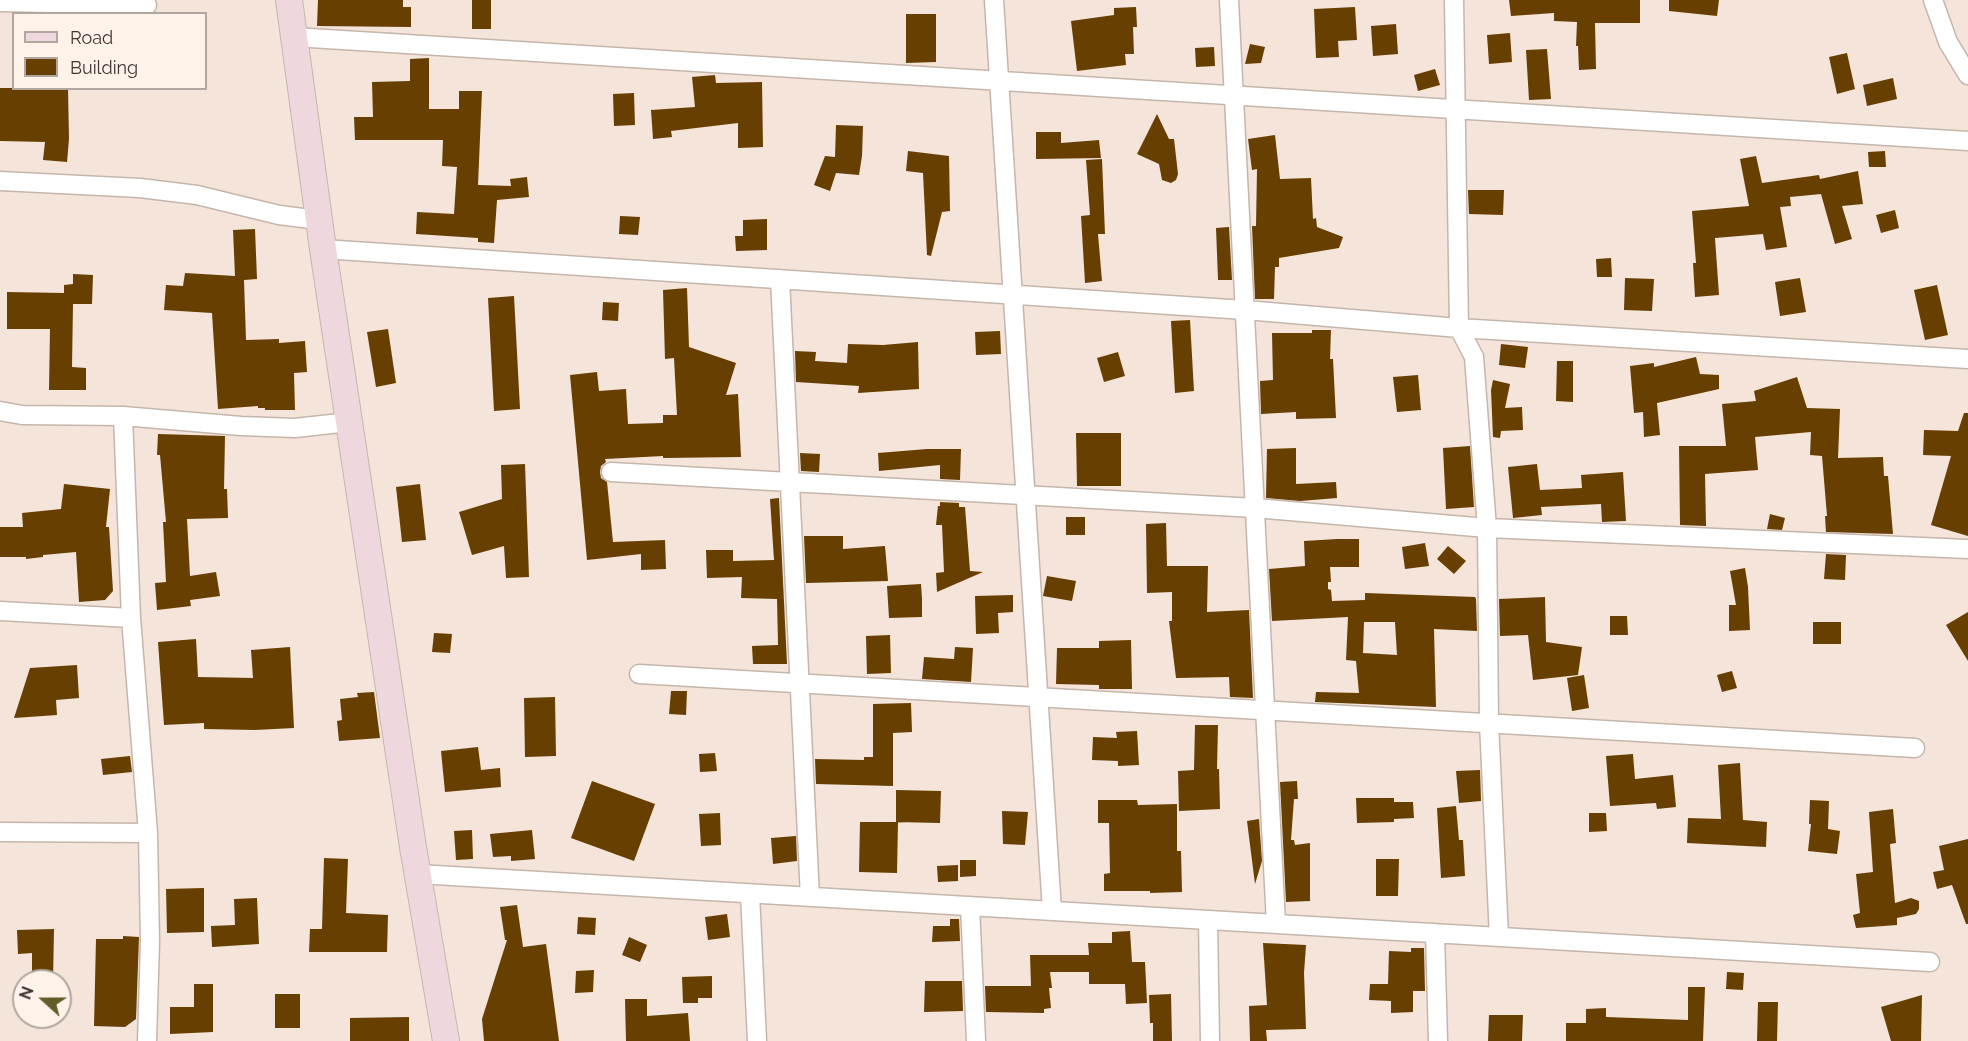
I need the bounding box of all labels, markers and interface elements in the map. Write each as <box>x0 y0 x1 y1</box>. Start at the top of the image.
legend <box>12 12 207 90</box>
text: Road <box>70 27 113 48</box>
text: Building <box>70 57 138 78</box>
north arrow <box>12 969 72 1029</box>
text: N <box>16 984 38 1002</box>

